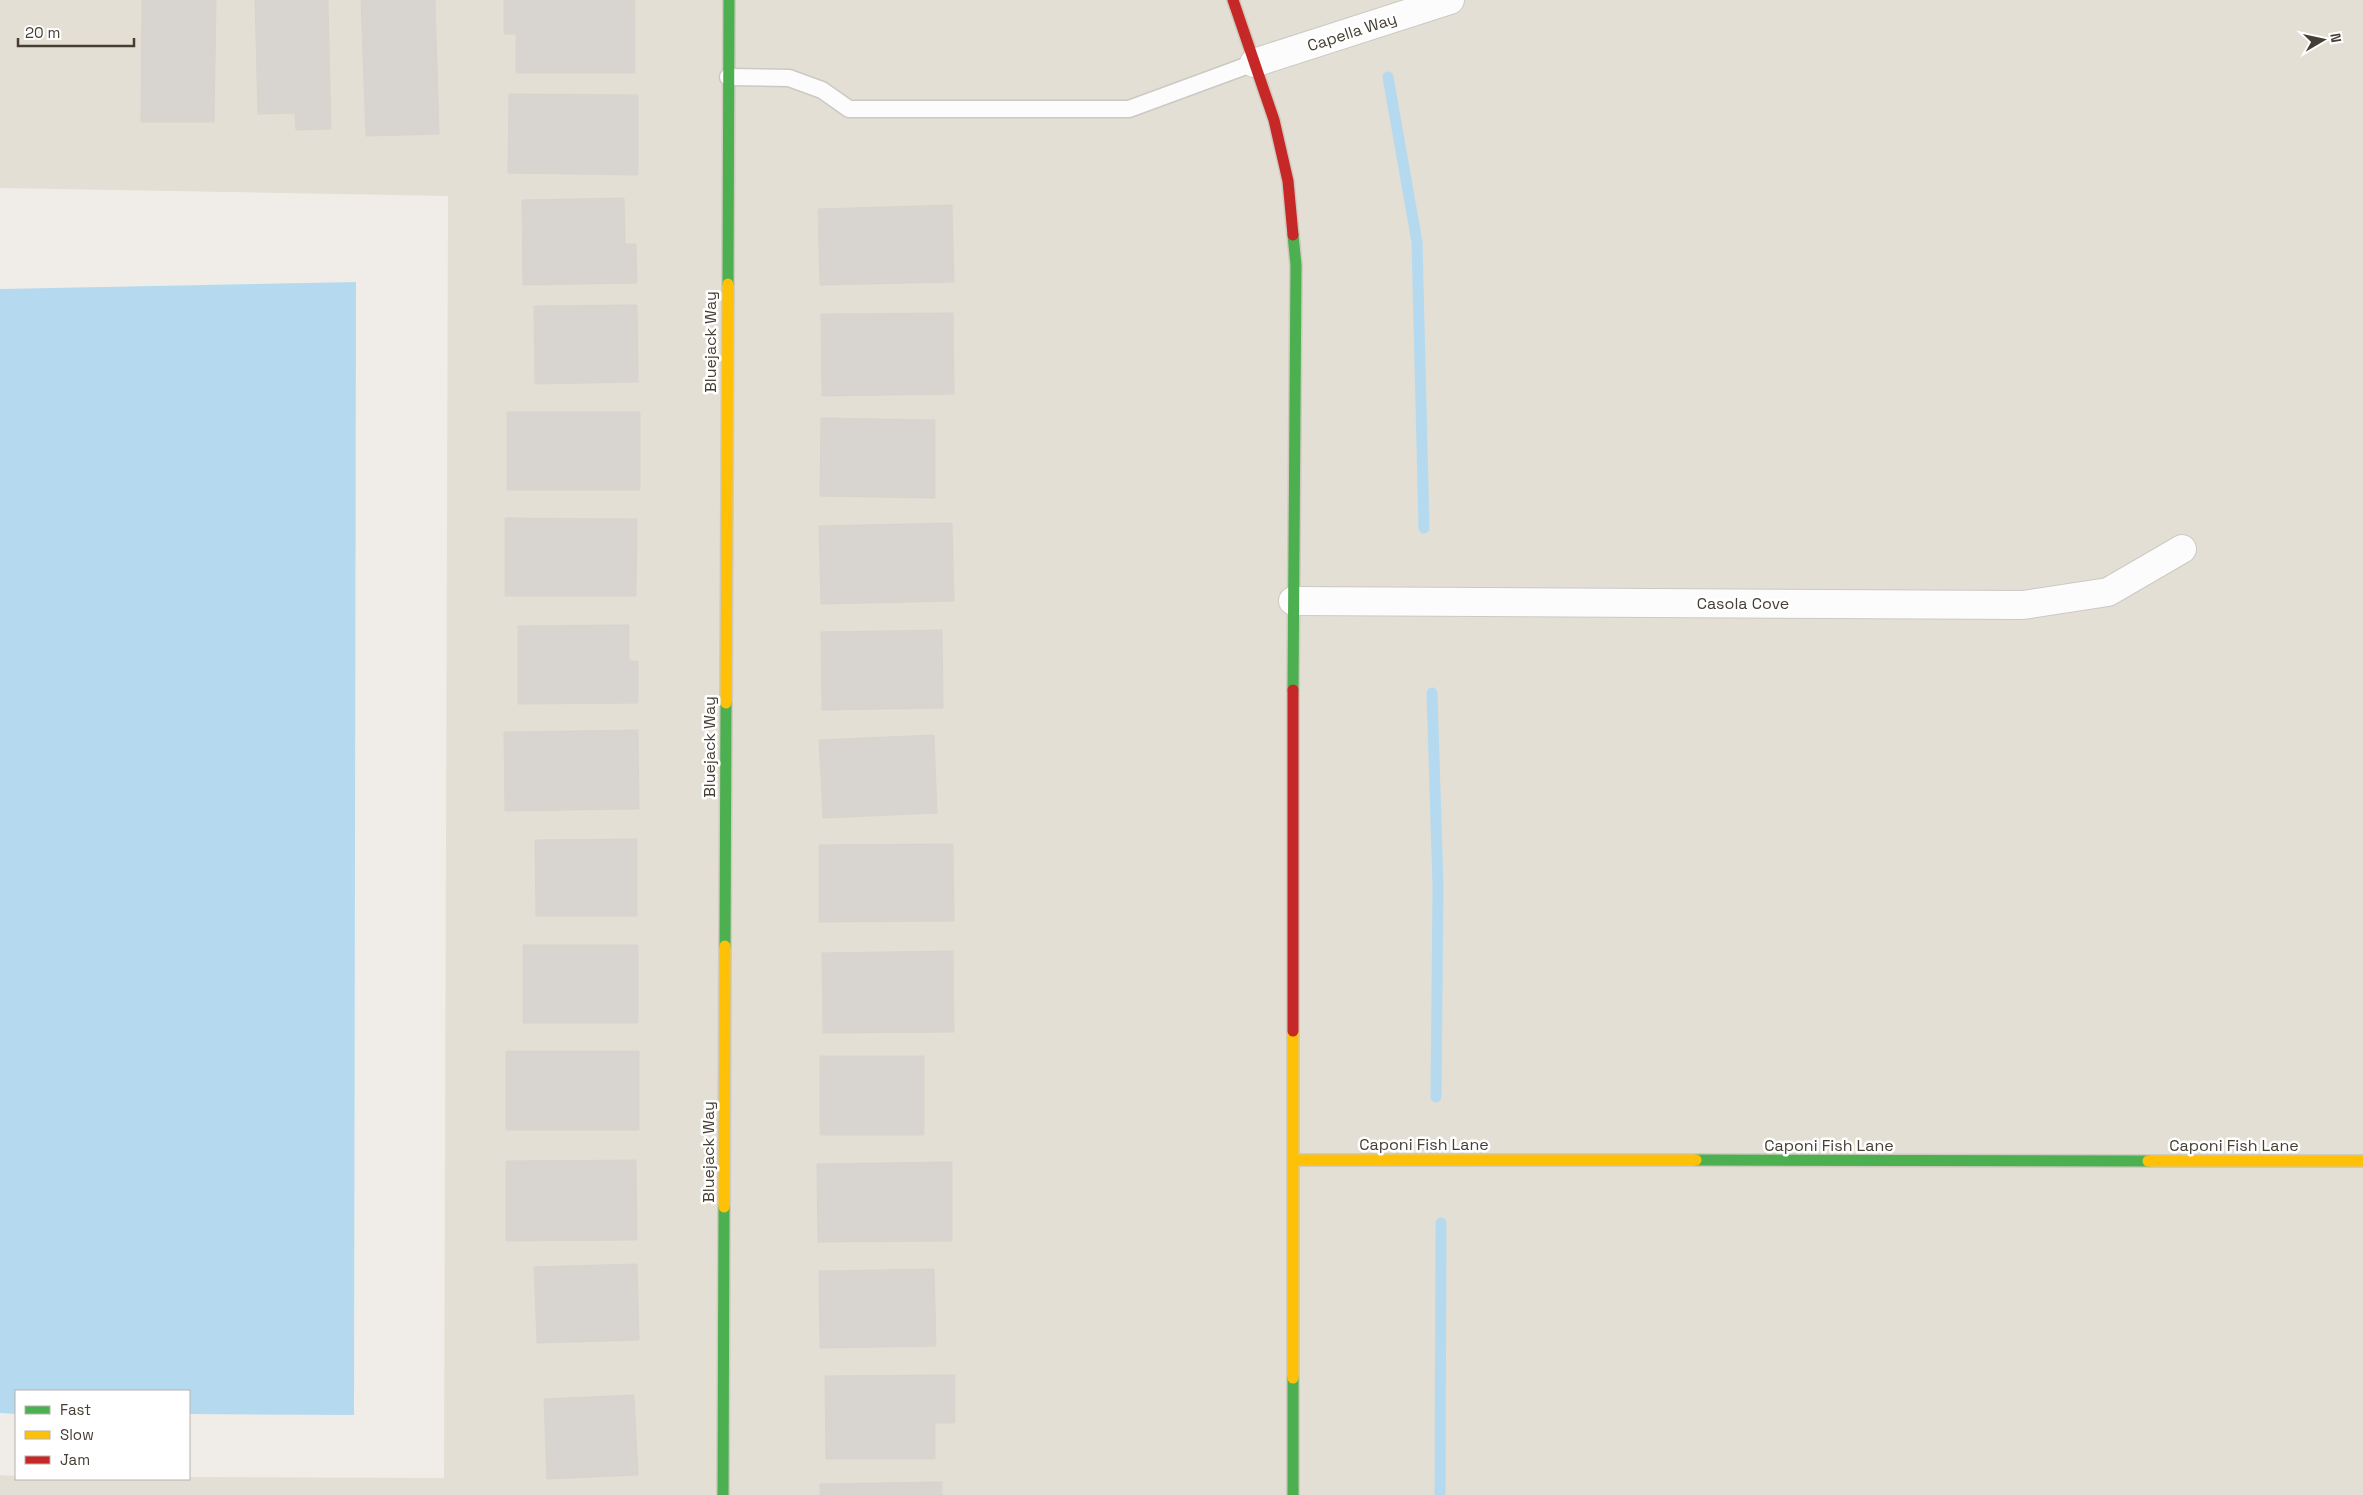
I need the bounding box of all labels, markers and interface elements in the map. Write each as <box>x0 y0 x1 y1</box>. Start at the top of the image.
street label: Capella Way <box>1305 8 1399 56</box>
scale bar <box>18 15 134 47</box>
north arrow <box>2298 15 2348 65</box>
text: 20 m <box>25 23 60 42</box>
text: N <box>2326 32 2345 44</box>
street label: Bluejack Way <box>700 291 721 393</box>
street label: Casola Cove <box>1697 593 1789 614</box>
street label: Bluejack Way <box>699 696 720 798</box>
street label: Bluejack Way <box>698 1101 719 1203</box>
street label: Caponi Fish Lane <box>1359 1134 1489 1155</box>
street label: Caponi Fish Lane <box>1764 1135 1894 1156</box>
street label: Caponi Fish Lane <box>2169 1135 2299 1156</box>
legend <box>15 1390 190 1480</box>
text: Fast <box>60 1400 91 1419</box>
text: Slow <box>60 1425 94 1444</box>
text: Jam <box>60 1450 90 1469</box>

